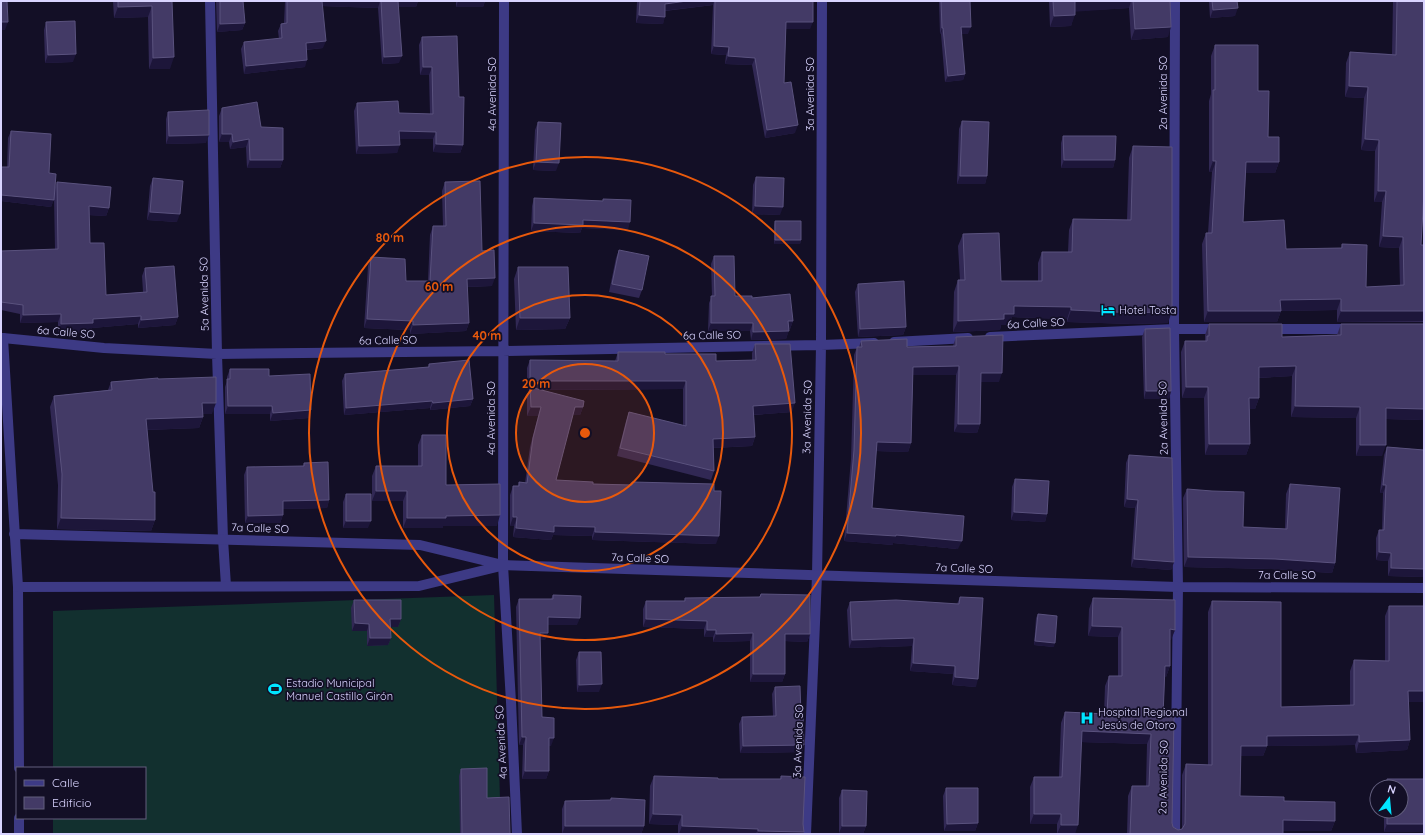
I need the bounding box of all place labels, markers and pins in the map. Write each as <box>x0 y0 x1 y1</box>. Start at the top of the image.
hotel icon: Hotel Tosta <box>1100 302 1116 318</box>
place label: Hotel Tosta <box>1119 303 1177 317</box>
centre of rings <box>578 426 592 440</box>
place label: Estadio Municipal Manuel Castillo Girón <box>286 676 393 703</box>
sports icon: Estadio Municipal Manuel Castillo Girón <box>267 681 283 697</box>
place label: Hospital Regional Jesús de Otoro <box>1098 705 1188 732</box>
hospital icon: Hospital Regional Jesús de Otoro <box>1079 710 1095 726</box>

